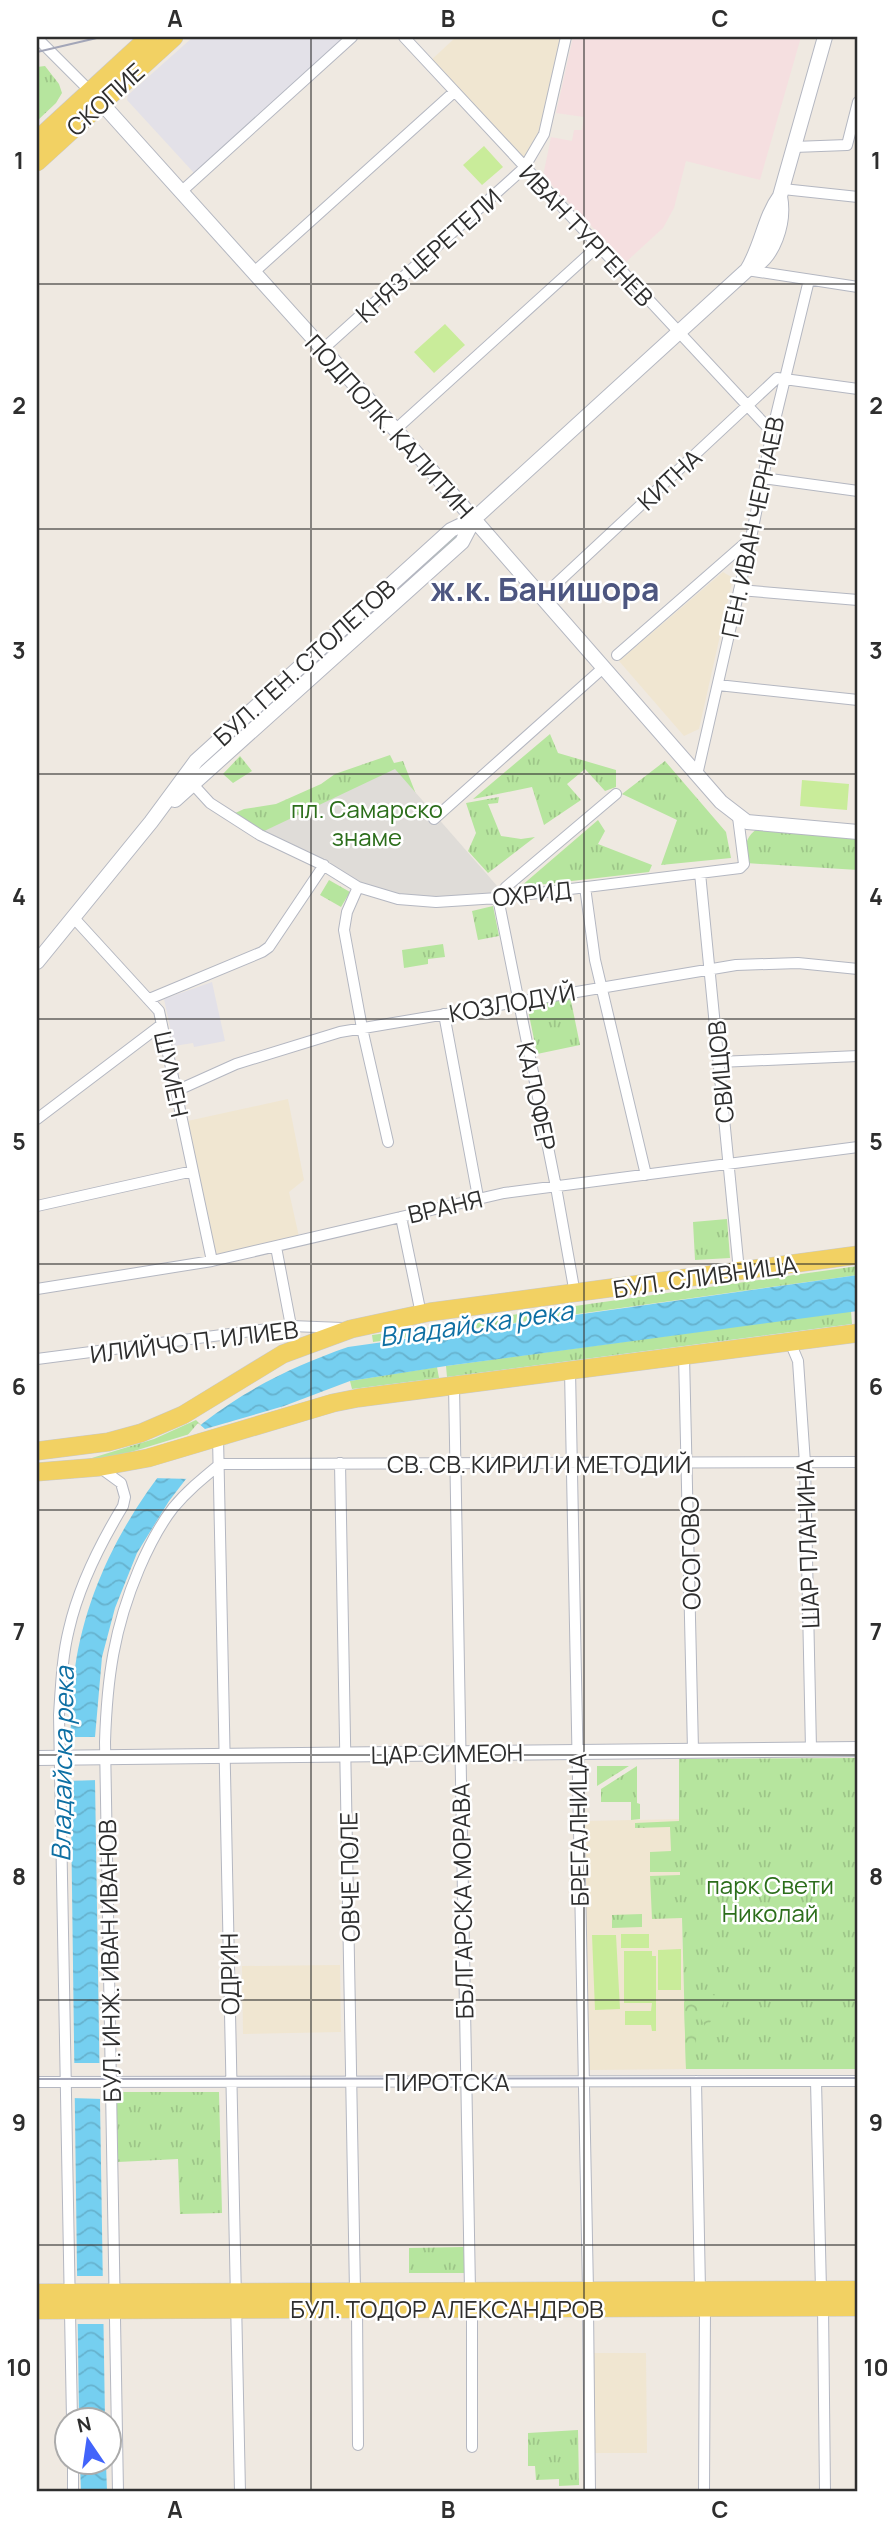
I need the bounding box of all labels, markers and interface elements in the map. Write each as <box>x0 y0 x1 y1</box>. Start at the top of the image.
text: A <box>167 2 183 34</box>
text: B <box>441 2 455 34</box>
text: C <box>712 2 729 34</box>
street label: СКОПИЕ <box>59 55 151 143</box>
text: 1 <box>14 144 24 176</box>
text: 1 <box>871 144 881 176</box>
street label: ИВАН ТУРГЕНЕВ <box>513 157 661 313</box>
street label: КНЯЗ ЦЕРЕТЕЛИ <box>348 181 508 329</box>
street label: ПОДПОЛК. КАЛИТИН <box>298 327 482 525</box>
text: 2 <box>12 389 26 421</box>
text: 2 <box>869 389 883 421</box>
street label: ГЕН. ИВАН ЧЕРНАЕВ <box>712 414 792 640</box>
street label: КИТНА <box>630 441 708 517</box>
district label: ж.к. Банишора <box>431 567 660 611</box>
street label: БУЛ. ГЕН. СТОЛЕТОВ <box>206 571 402 753</box>
text: 3 <box>12 634 26 666</box>
text: 3 <box>869 634 883 666</box>
park label: пл. Самарско знаме <box>291 792 443 853</box>
street label: ОХРИД <box>491 872 573 914</box>
text: 4 <box>12 880 26 912</box>
text: 4 <box>869 880 883 912</box>
street label: КОЗЛОДУЙ <box>446 975 578 1029</box>
street label: СВИЩОВ <box>699 1019 741 1125</box>
street label: ШУМЕН <box>147 1028 197 1120</box>
street label: КАЛОФЕР <box>509 1039 565 1153</box>
text: 5 <box>12 1125 26 1157</box>
text: 5 <box>869 1125 883 1157</box>
street label: ВРАНЯ <box>405 1181 485 1231</box>
street label: БУЛ. СЛИВНИЦА <box>611 1247 799 1305</box>
water label: Владайска река <box>377 1291 577 1354</box>
street label: ИЛИЙЧО П. ИЛИЕВ <box>88 1312 300 1370</box>
text: 6 <box>12 1370 26 1402</box>
text: 6 <box>869 1370 883 1402</box>
street label: СВ. СВ. КИРИЛ И МЕТОДИЙ <box>387 1447 691 1480</box>
street label: ШАР ПЛАНИНА <box>788 1459 826 1629</box>
street label: ОСОГОВО <box>673 1496 707 1610</box>
text: 7 <box>13 1615 25 1647</box>
text: 7 <box>870 1615 882 1647</box>
water label: Владайска река <box>42 1665 82 1862</box>
street label: ЦАР СИМЕОН <box>371 1735 523 1771</box>
street label: БРЕГАЛНИЦА <box>560 1753 596 1907</box>
street label: БЪЛГАРСКА МОРАВА <box>443 1783 481 2019</box>
street label: ОВЧЕ ПОЛЕ <box>331 1812 367 1942</box>
street label: БУЛ. ИНЖ. ИВАН ИВАНОВ <box>90 1819 128 2103</box>
text: 8 <box>12 1860 26 1892</box>
text: 8 <box>869 1860 883 1892</box>
park label: парк Свети Николай <box>706 1868 834 1929</box>
street label: ОДРИН <box>212 1933 246 2015</box>
street label: ПИРОТСКА <box>384 2065 510 2098</box>
text: 9 <box>12 2106 26 2138</box>
text: 9 <box>869 2106 883 2138</box>
street label: БУЛ. ТОДОР АЛЕКСАНДРОВ <box>290 2292 604 2325</box>
text: 10 <box>6 2351 32 2383</box>
text: 10 <box>863 2351 889 2383</box>
north arrow <box>52 2406 122 2476</box>
text: N <box>75 2410 94 2439</box>
text: A <box>167 2493 183 2525</box>
text: B <box>441 2493 455 2525</box>
text: C <box>712 2493 729 2525</box>

